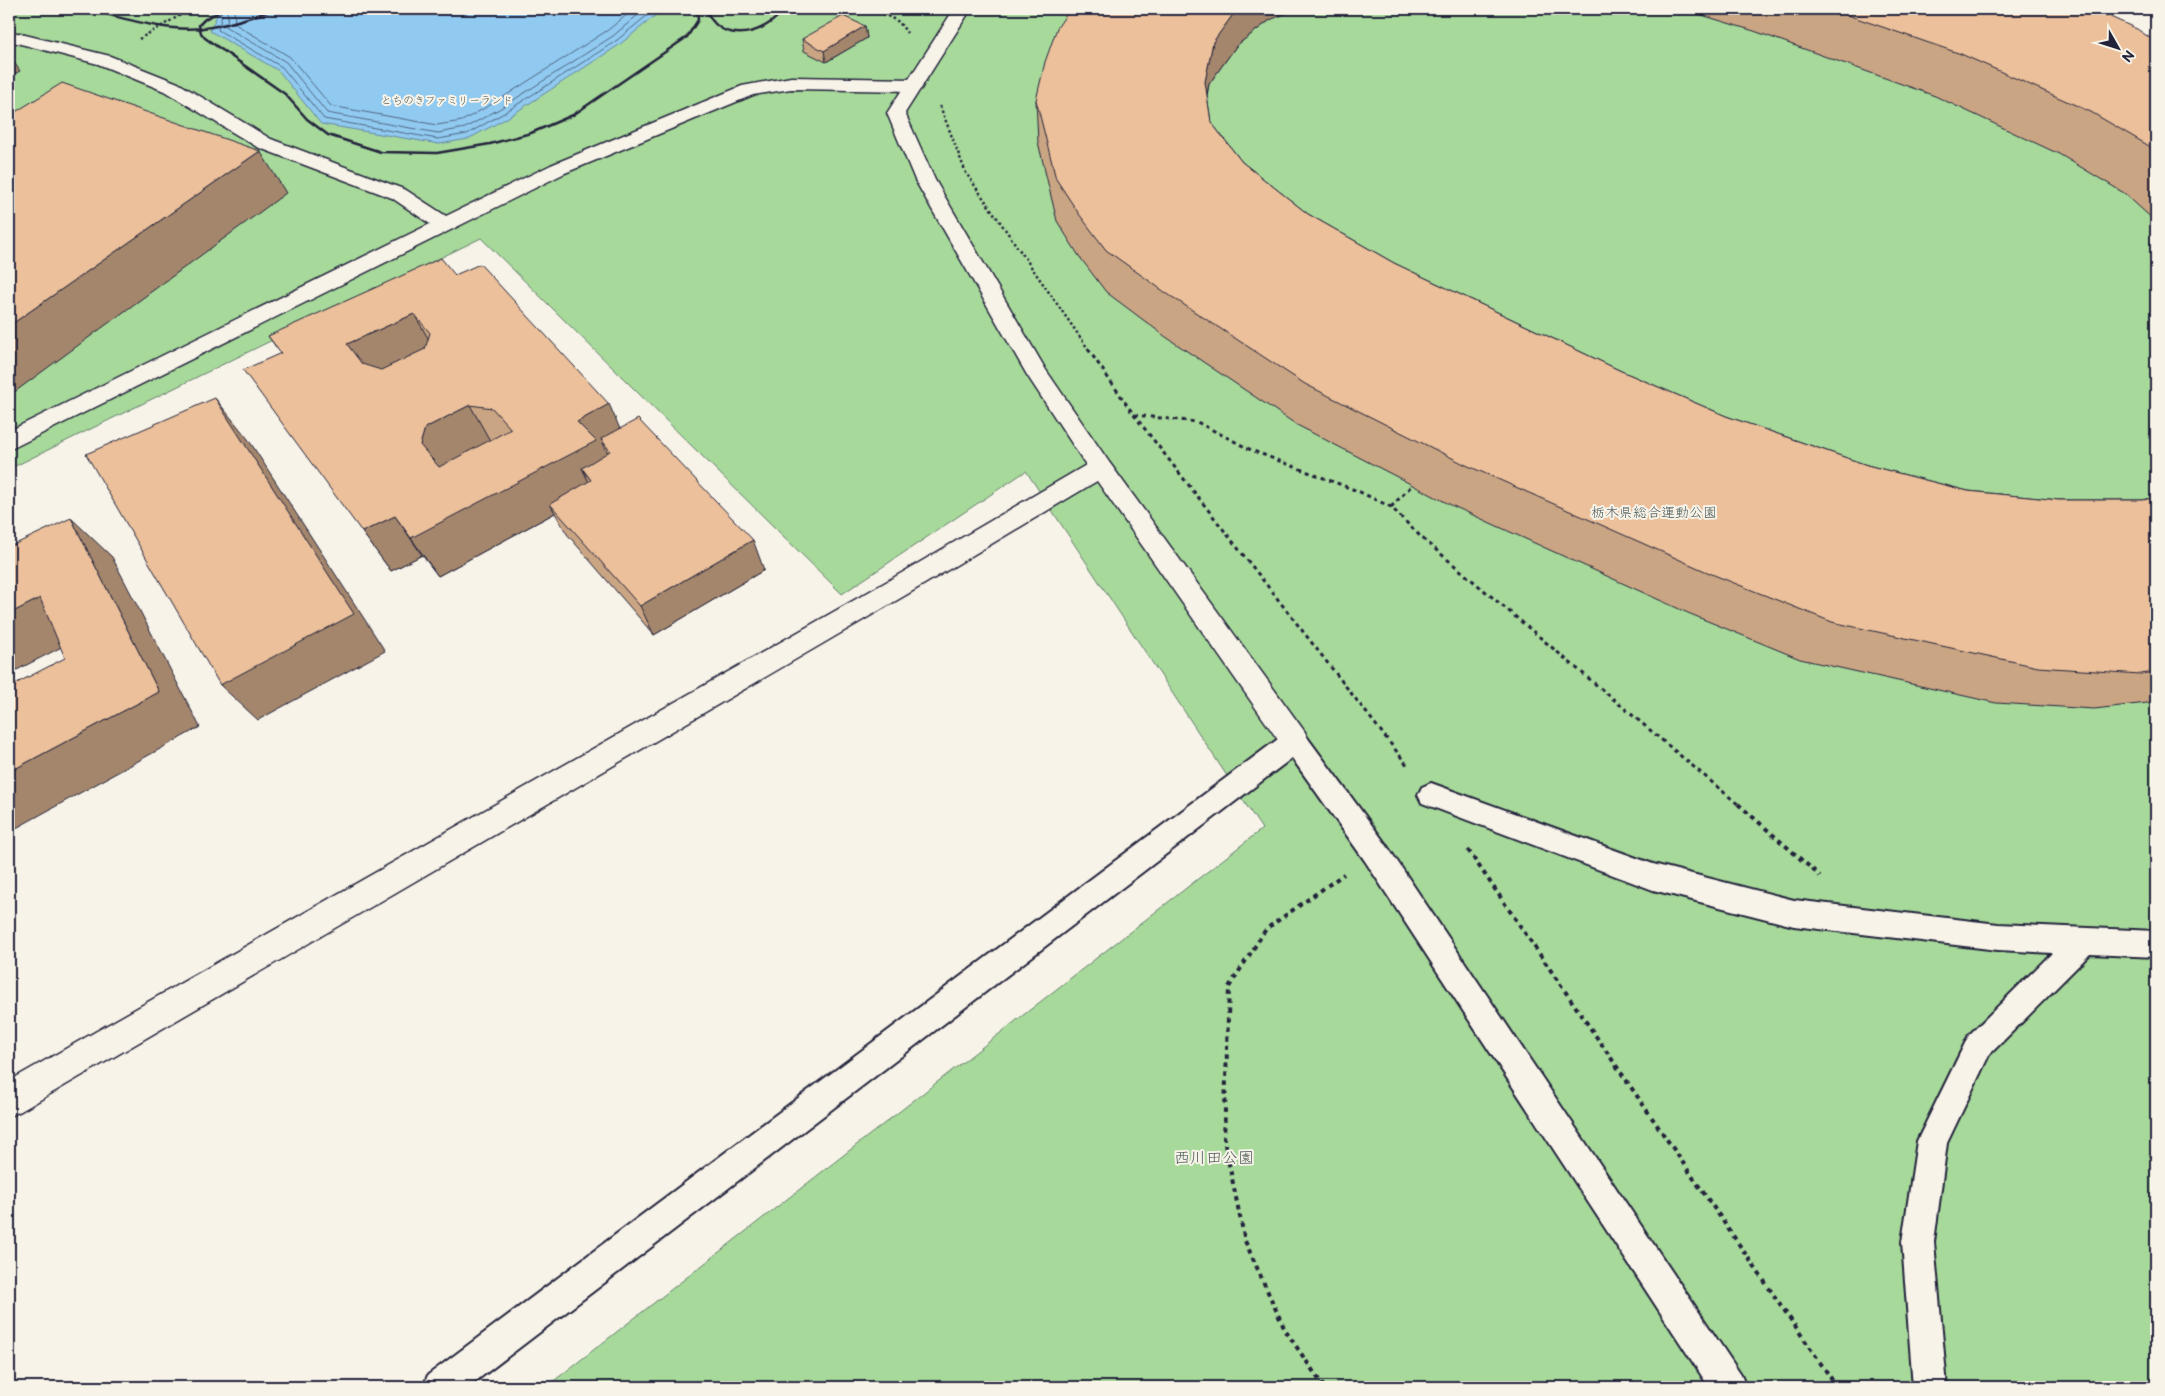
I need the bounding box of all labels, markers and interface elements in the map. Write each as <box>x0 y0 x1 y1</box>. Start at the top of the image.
north arrow <box>2092 22 2142 72</box>
text: N <box>2118 46 2138 65</box>
park label: とちのきファミリーランド <box>381 94 513 107</box>
park label: 栃木県総合運動公園 <box>1591 504 1717 521</box>
park label: 西川田公園 <box>1174 1149 1254 1168</box>

